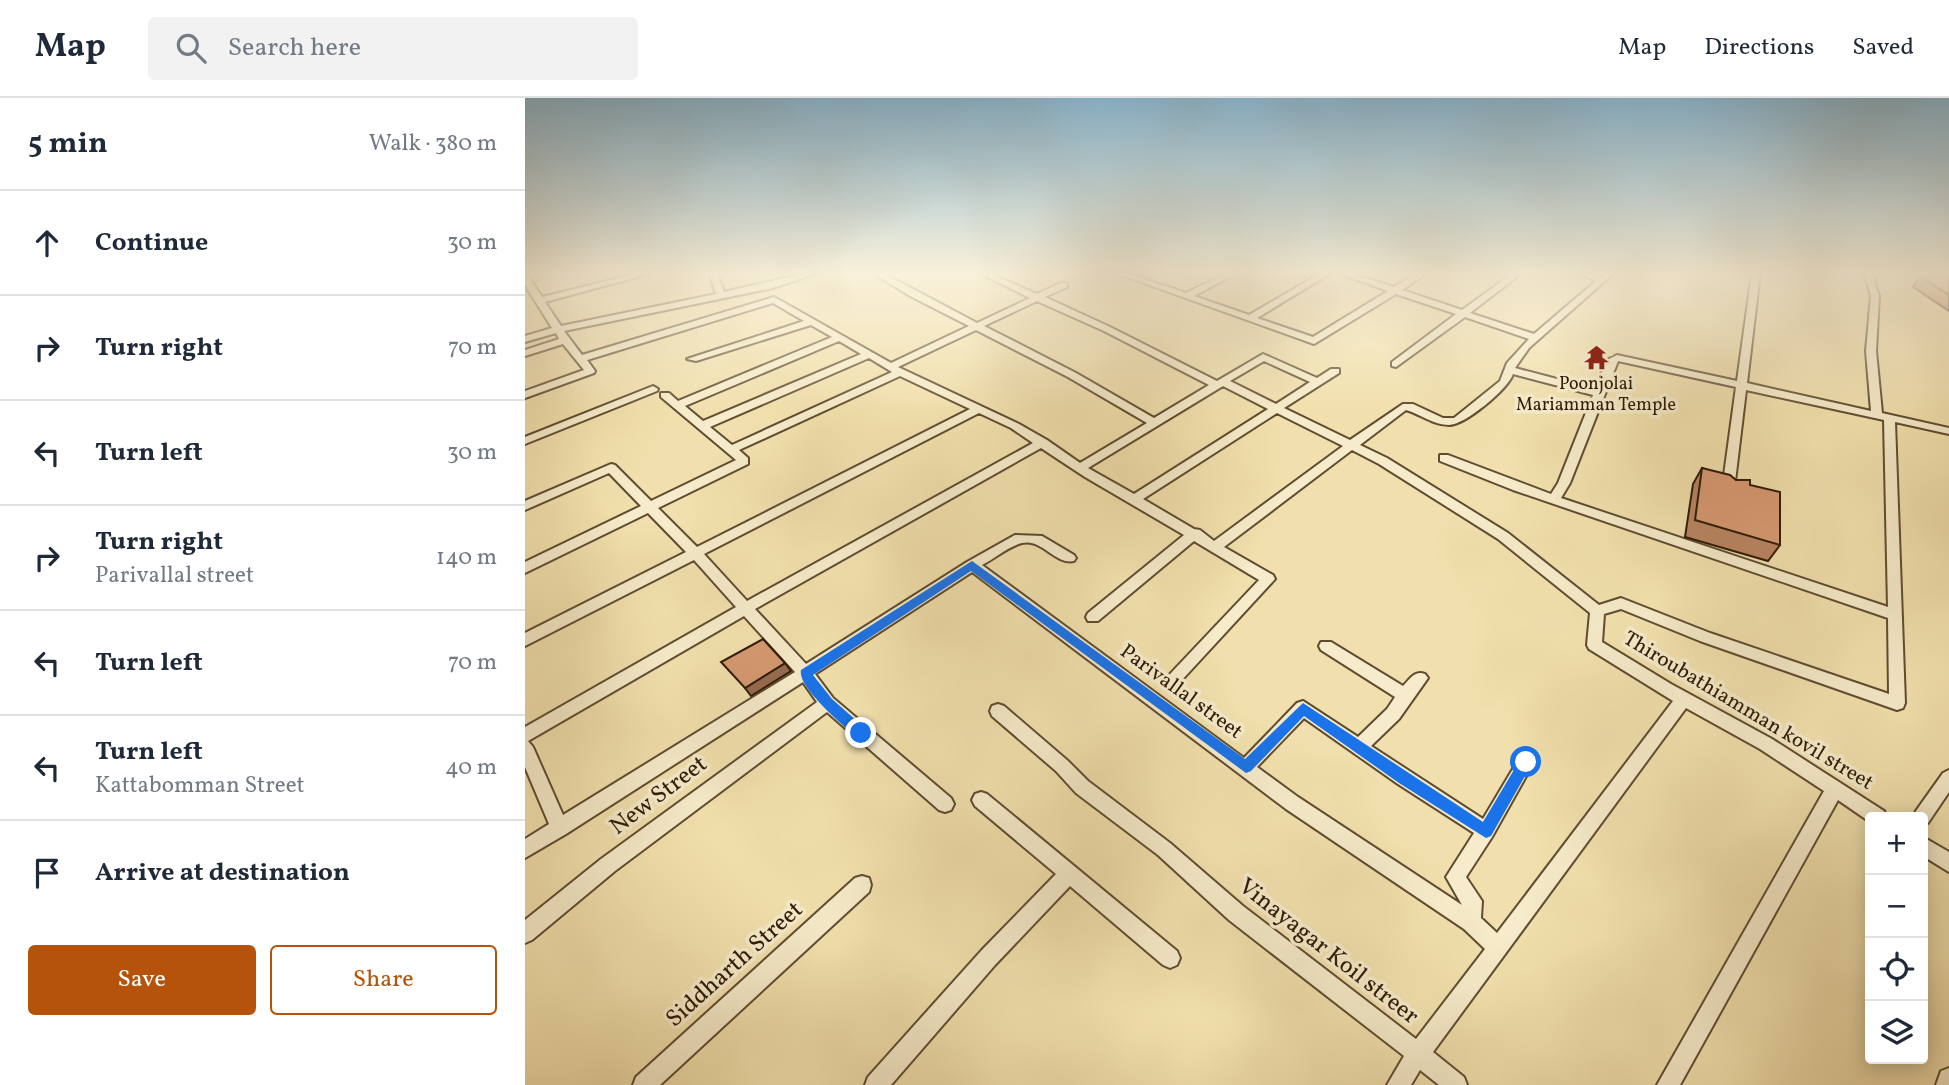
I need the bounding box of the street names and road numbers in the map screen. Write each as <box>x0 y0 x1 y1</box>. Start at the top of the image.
street label: Thiroubathiamman kovil street <box>1617 625 1879 797</box>
street label: Parivallal street <box>1114 638 1248 746</box>
street label: New Street <box>603 748 715 844</box>
street label: Vinayagar Koil streer <box>1230 871 1426 1033</box>
street label: Siddharth Street <box>659 894 811 1036</box>

